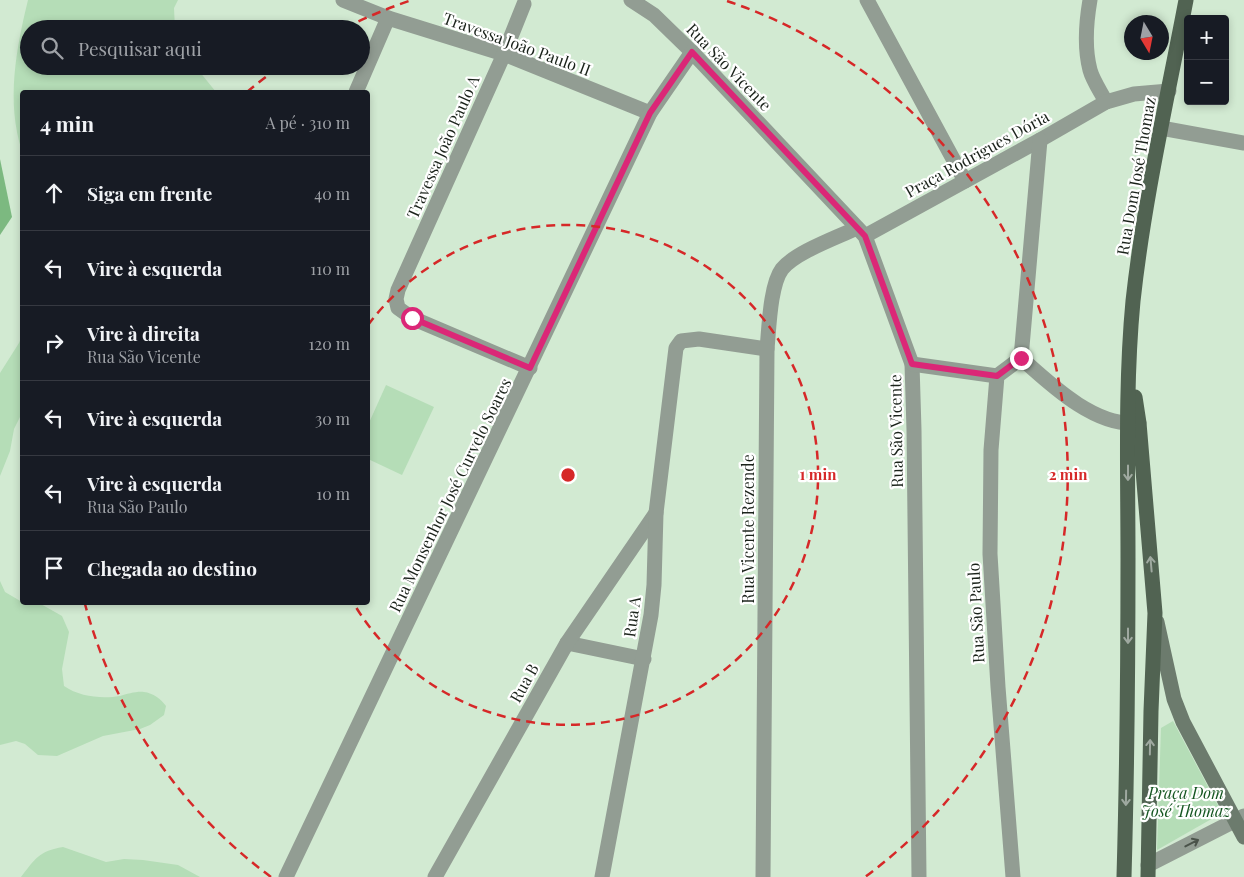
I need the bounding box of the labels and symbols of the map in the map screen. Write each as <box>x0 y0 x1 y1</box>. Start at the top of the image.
street label: Travessa João Paulo II <box>440 7 594 80</box>
north arrow <box>1124 15 1169 60</box>
street label: Rua São Vicente <box>682 18 776 115</box>
street label: Travessa João Paulo A <box>402 71 484 222</box>
street label: Rua Dom José Thomaz <box>1111 95 1160 257</box>
street label: Praça Rodrigues Dória <box>901 105 1052 202</box>
route start <box>401 307 424 330</box>
route end <box>1010 347 1033 370</box>
street label: Rua Monsenhor José Curvelo Soares <box>384 374 516 615</box>
street label: Rua São Vicente <box>884 374 907 488</box>
street label: Rua Vicente Rezende <box>737 454 758 604</box>
text: 1 min <box>800 464 837 484</box>
text: 2 min <box>1049 464 1088 484</box>
one-way arrow <box>1123 465 1133 481</box>
centre of rings <box>559 466 577 484</box>
one-way arrow <box>1146 557 1156 573</box>
street label: Rua São Paulo <box>962 562 989 664</box>
street label: Rua A <box>618 594 645 639</box>
one-way arrow <box>1123 628 1133 644</box>
street label: Rua B <box>504 660 543 706</box>
one-way arrow <box>1146 739 1155 755</box>
park label: Praça Dom José Thomaz <box>1142 782 1231 821</box>
one-way arrow <box>1122 790 1131 806</box>
one-way arrow <box>1184 838 1199 848</box>

